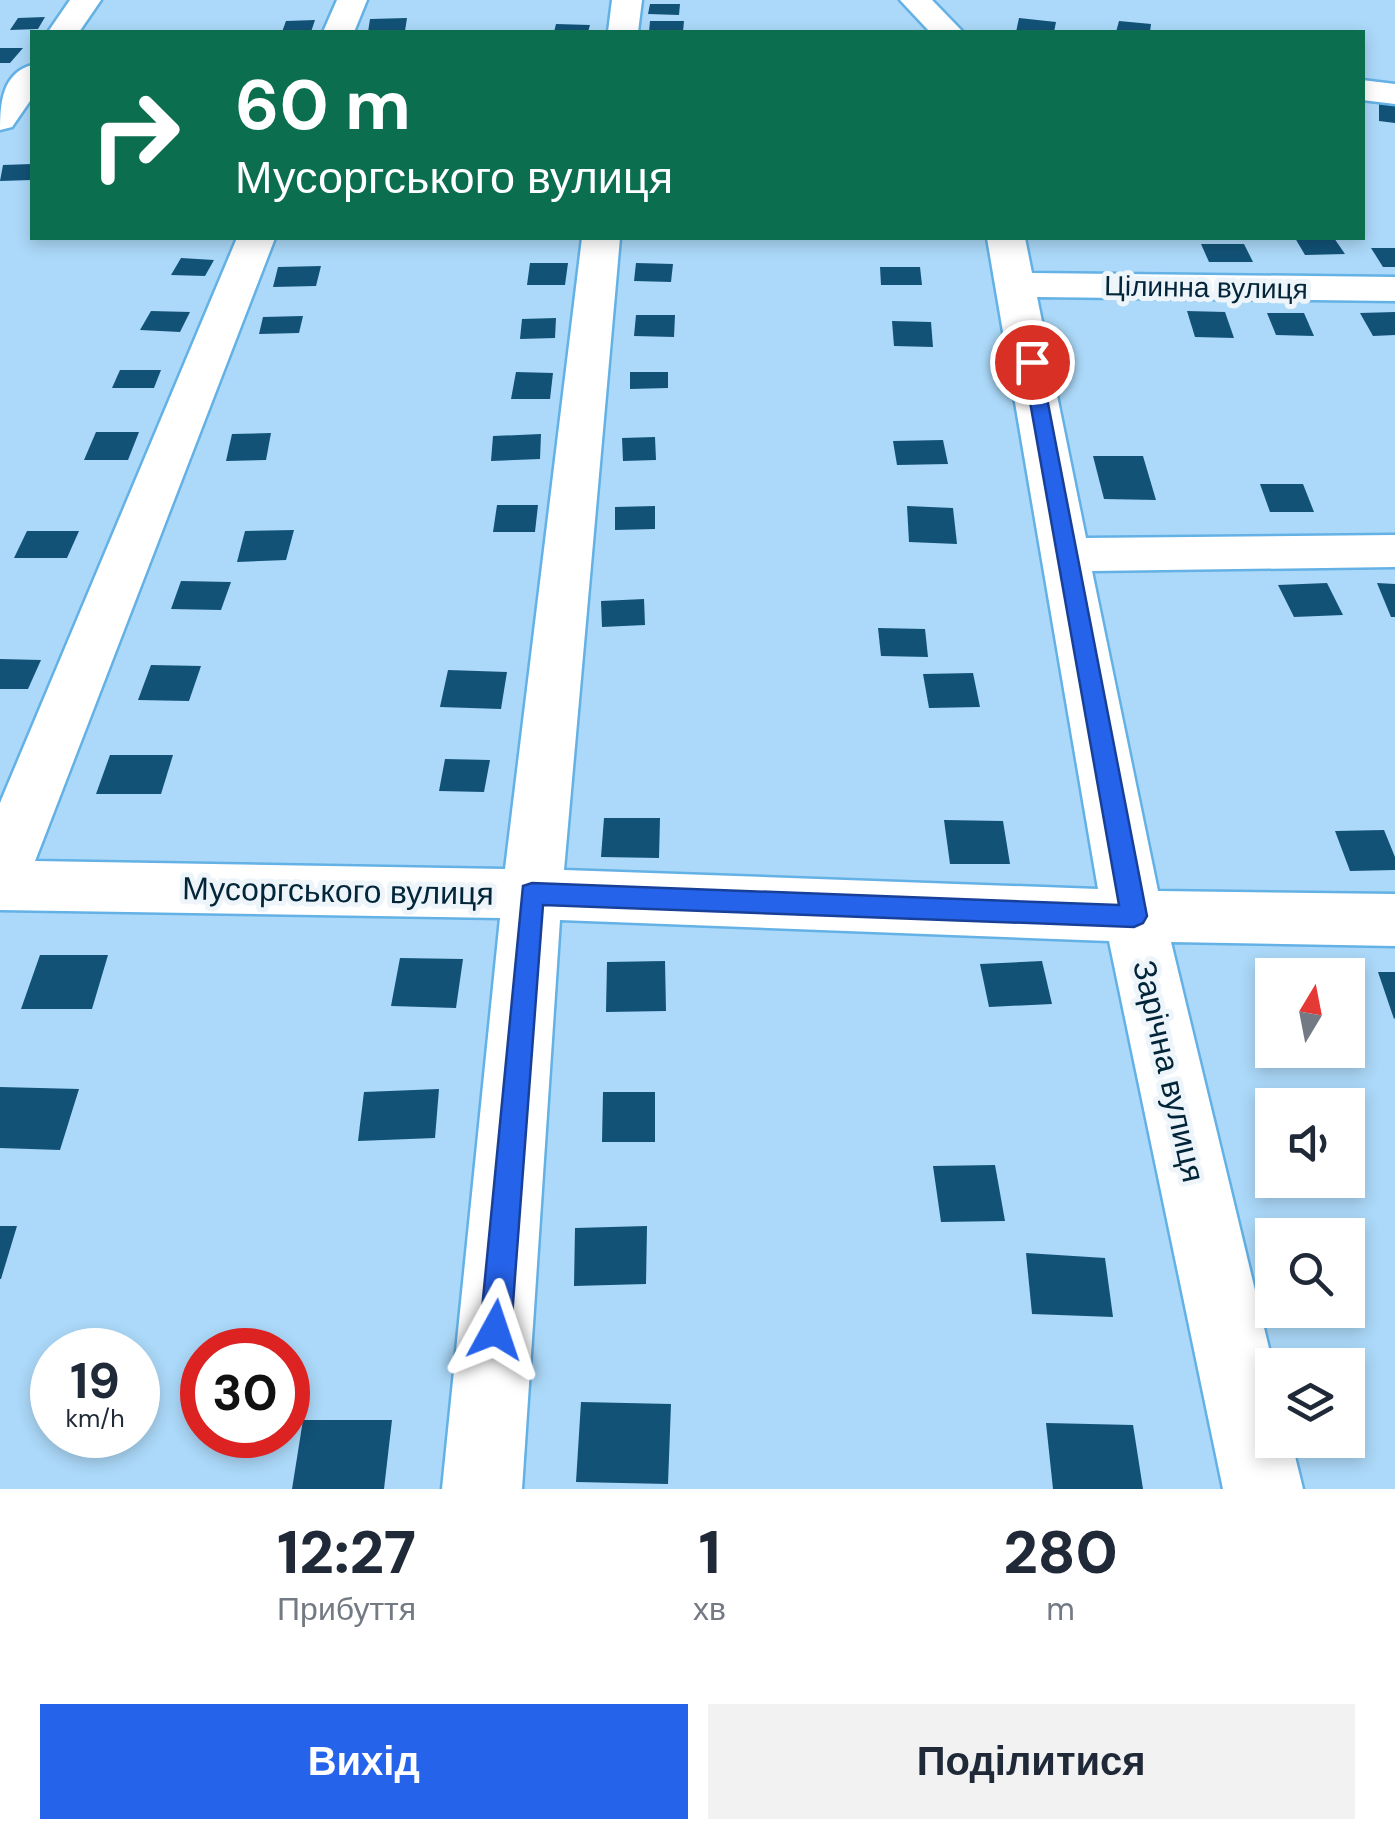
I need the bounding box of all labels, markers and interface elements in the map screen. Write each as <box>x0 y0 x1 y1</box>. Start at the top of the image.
text: 60 m <box>235 60 411 151</box>
icon: right <box>70 70 200 200</box>
text: Мусоргського вулиця <box>235 148 673 207</box>
street label: Цілинна вулиця <box>1104 267 1308 308</box>
pin <box>990 320 1075 405</box>
icon: arrive <box>1005 335 1060 390</box>
street label: Мусоргського вулиця <box>182 867 494 915</box>
street label: Зарічна вулиця <box>1123 956 1215 1186</box>
north arrow <box>1255 958 1365 1068</box>
map controls <box>1255 958 1365 1458</box>
button: sound <box>1255 1088 1365 1198</box>
button: search <box>1255 1218 1365 1328</box>
position arrow <box>443 1278 547 1382</box>
speed limit sign: 30 <box>180 1328 310 1458</box>
text: 19 <box>70 1348 120 1414</box>
button: layers <box>1255 1348 1365 1458</box>
text: km/h <box>65 1402 125 1435</box>
text: 12:27 <box>277 1513 416 1592</box>
text: 1 <box>699 1513 721 1592</box>
text: 280 <box>1003 1513 1118 1592</box>
text: Прибуття <box>277 1588 416 1630</box>
text: хв <box>693 1588 726 1630</box>
text: m <box>1046 1588 1075 1630</box>
button: Вихід <box>40 1704 688 1819</box>
button: Поділитися <box>708 1704 1355 1819</box>

